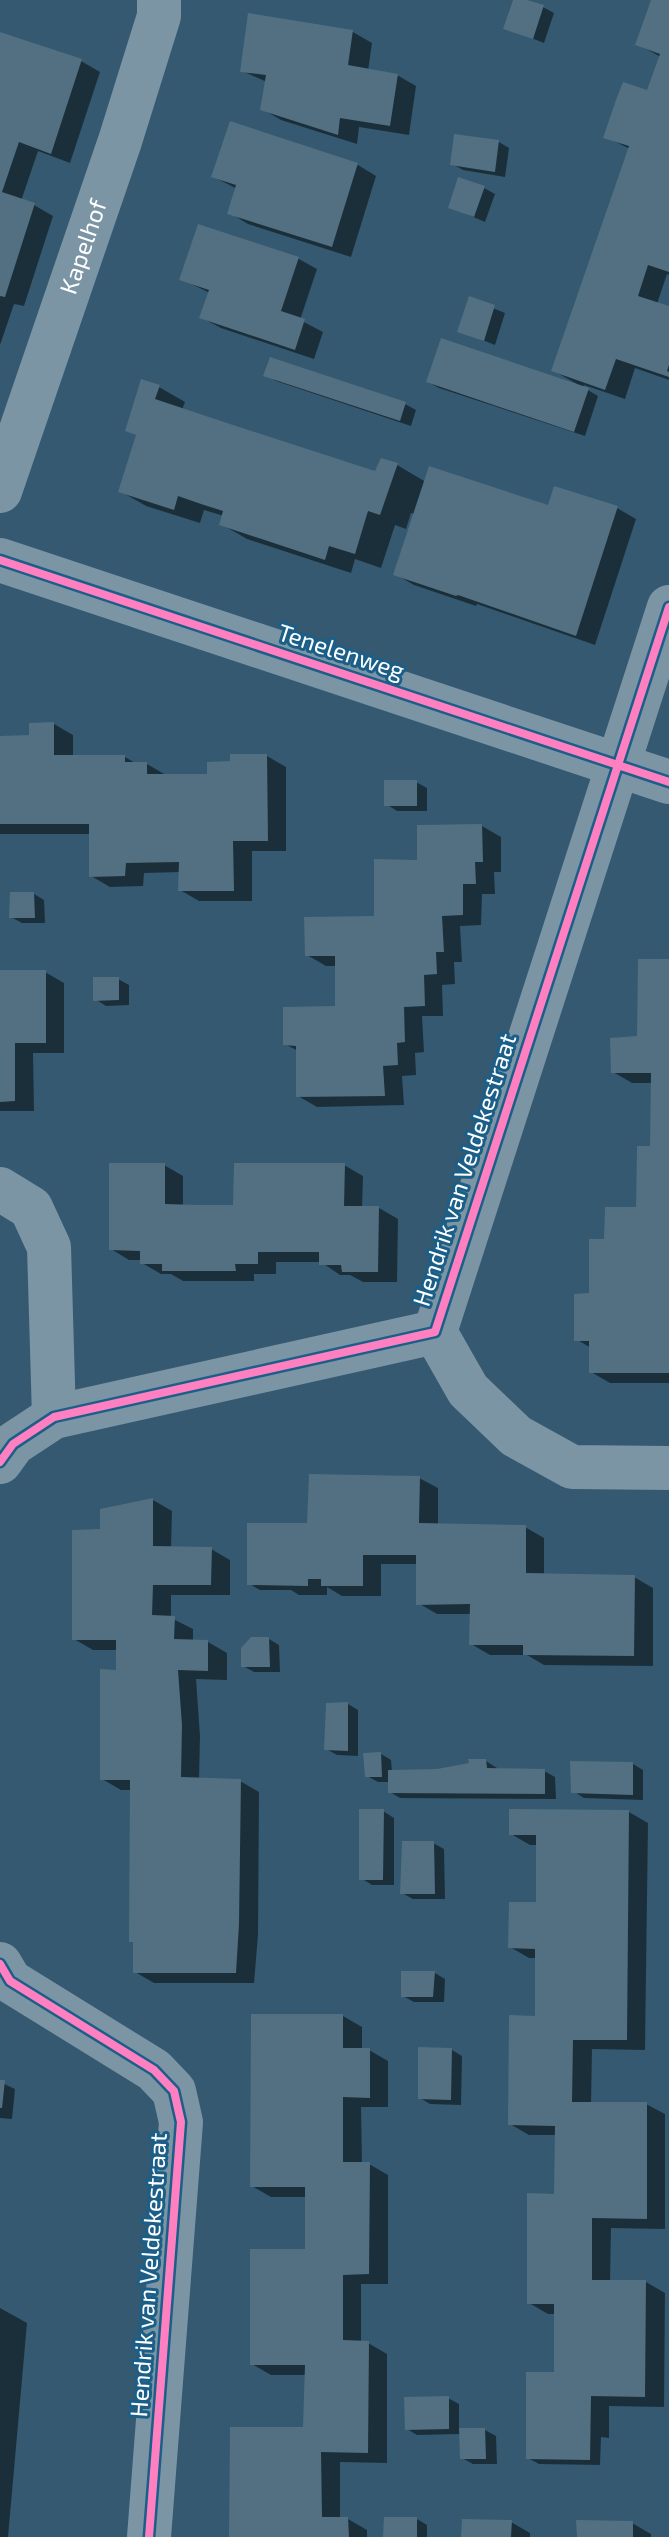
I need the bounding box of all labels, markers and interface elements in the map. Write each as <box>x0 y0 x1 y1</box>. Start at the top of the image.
street label: Kapelhof <box>53 195 112 298</box>
street label: Tenelenweg <box>275 617 408 685</box>
street label: Hendrik van Veldekestraat <box>406 1030 521 1310</box>
street label: Hendrik van Veldekestraat <box>123 2132 172 2418</box>

